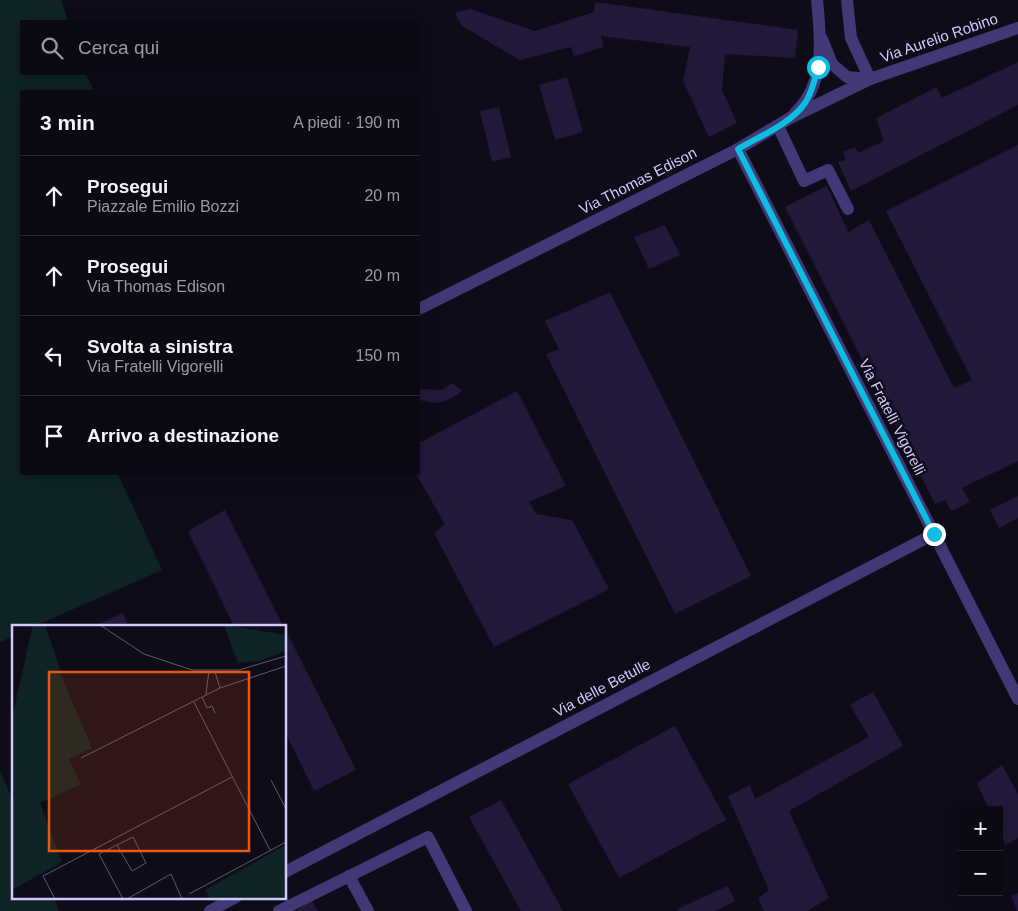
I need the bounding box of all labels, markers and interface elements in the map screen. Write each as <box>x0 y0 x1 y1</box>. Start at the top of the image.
street label: Via Aurelio Robino <box>878 9 1000 66</box>
search box <box>20 20 420 75</box>
icon: search <box>38 34 66 62</box>
text: Cerca qui <box>78 37 159 58</box>
route start <box>807 56 830 79</box>
text: 3 min <box>40 111 95 134</box>
text: A piedi · 190 m <box>293 114 400 131</box>
street label: Via Thomas Edison <box>576 144 699 218</box>
text: Prosegui <box>87 176 168 197</box>
icon: ahead <box>40 182 68 210</box>
text: 20 m <box>364 187 400 204</box>
text: Piazzale Emilio Bozzi <box>87 198 239 215</box>
text: Prosegui <box>87 256 168 277</box>
icon: ahead <box>40 262 68 290</box>
text: 20 m <box>364 267 400 284</box>
text: Via Thomas Edison <box>87 278 225 295</box>
text: Svolta a sinistra <box>87 336 233 357</box>
icon: left <box>40 342 68 370</box>
text: 150 m <box>356 347 400 364</box>
street label: Via Fratelli Vigorelli <box>856 356 929 478</box>
text: Via Fratelli Vigorelli <box>87 358 223 375</box>
icon: arrive <box>40 422 68 450</box>
text: Arrivo a destinazione <box>87 425 279 446</box>
route end <box>923 523 946 546</box>
inset map <box>12 625 286 898</box>
street label: Via delle Betulle <box>550 655 653 720</box>
map controls <box>958 806 1003 896</box>
button: + <box>958 806 1003 851</box>
button: − <box>958 851 1003 896</box>

